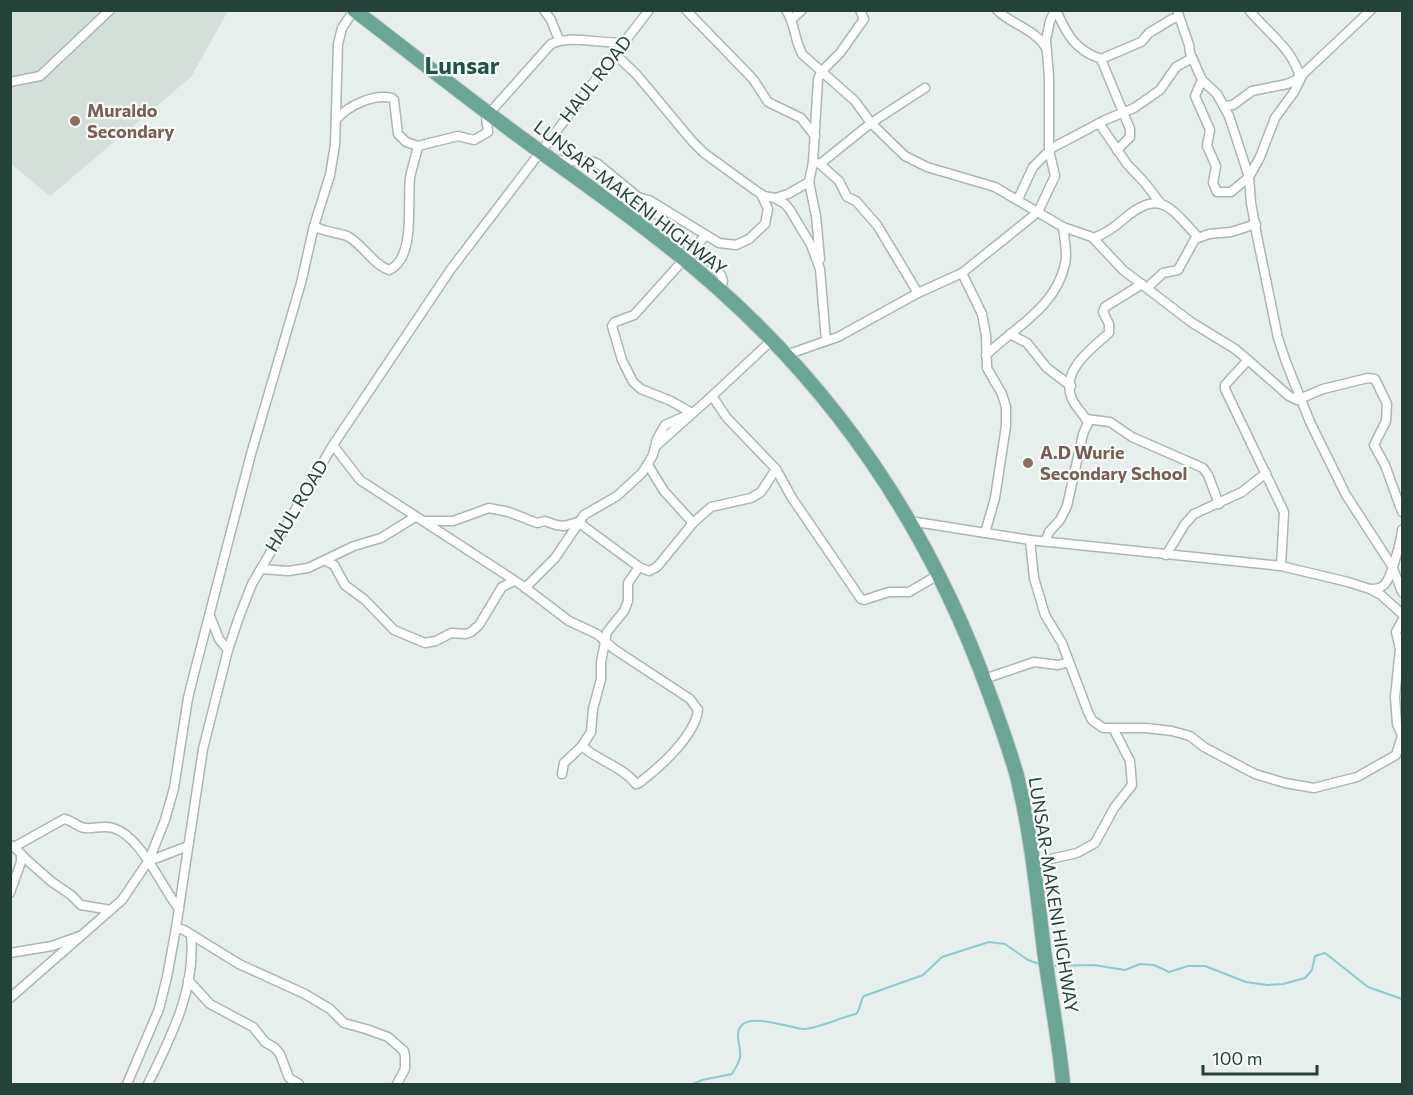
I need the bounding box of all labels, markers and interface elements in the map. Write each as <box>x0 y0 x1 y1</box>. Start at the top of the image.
street label: HAUL ROAD <box>555 31 636 126</box>
district label: Lunsar <box>424 50 500 79</box>
place label: Muraldo Secondary <box>87 99 175 142</box>
marker: Muraldo Secondary <box>68 114 82 128</box>
street label: LUNSAR-MAKENI HIGHWAY <box>530 115 732 280</box>
place label: A.D Wurie Secondary School <box>1040 441 1187 484</box>
street label: HAUL ROAD <box>260 455 332 556</box>
marker: A.D Wurie Secondary School <box>1021 456 1035 470</box>
street label: LUNSAR-MAKENI HIGHWAY <box>1024 775 1084 1015</box>
scale bar <box>1203 1038 1317 1076</box>
text: 100 m <box>1212 1047 1262 1069</box>

